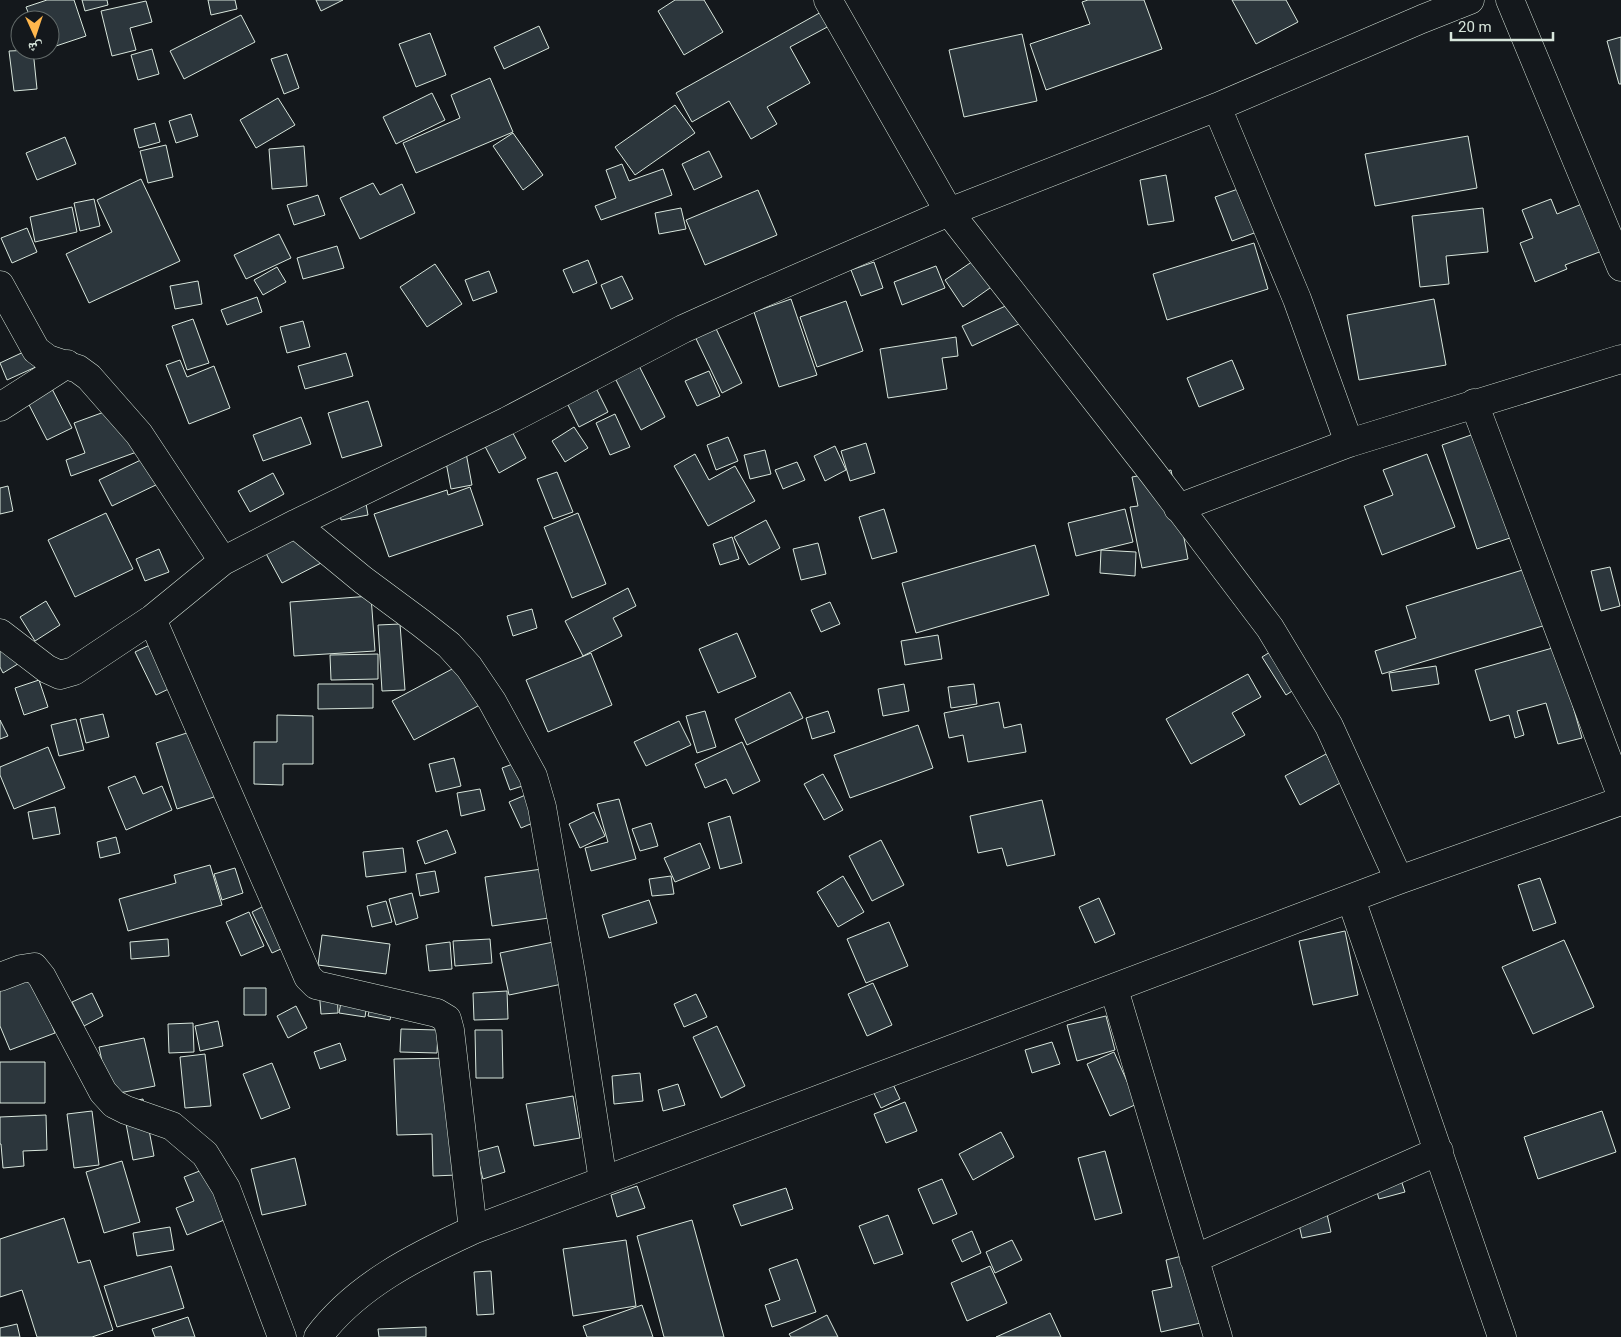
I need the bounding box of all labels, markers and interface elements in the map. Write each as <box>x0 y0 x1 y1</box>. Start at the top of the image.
north arrow <box>10 10 60 60</box>
scale bar <box>1451 10 1554 42</box>
text: 20 m <box>1458 18 1492 36</box>
text: ش <box>28 39 44 56</box>

